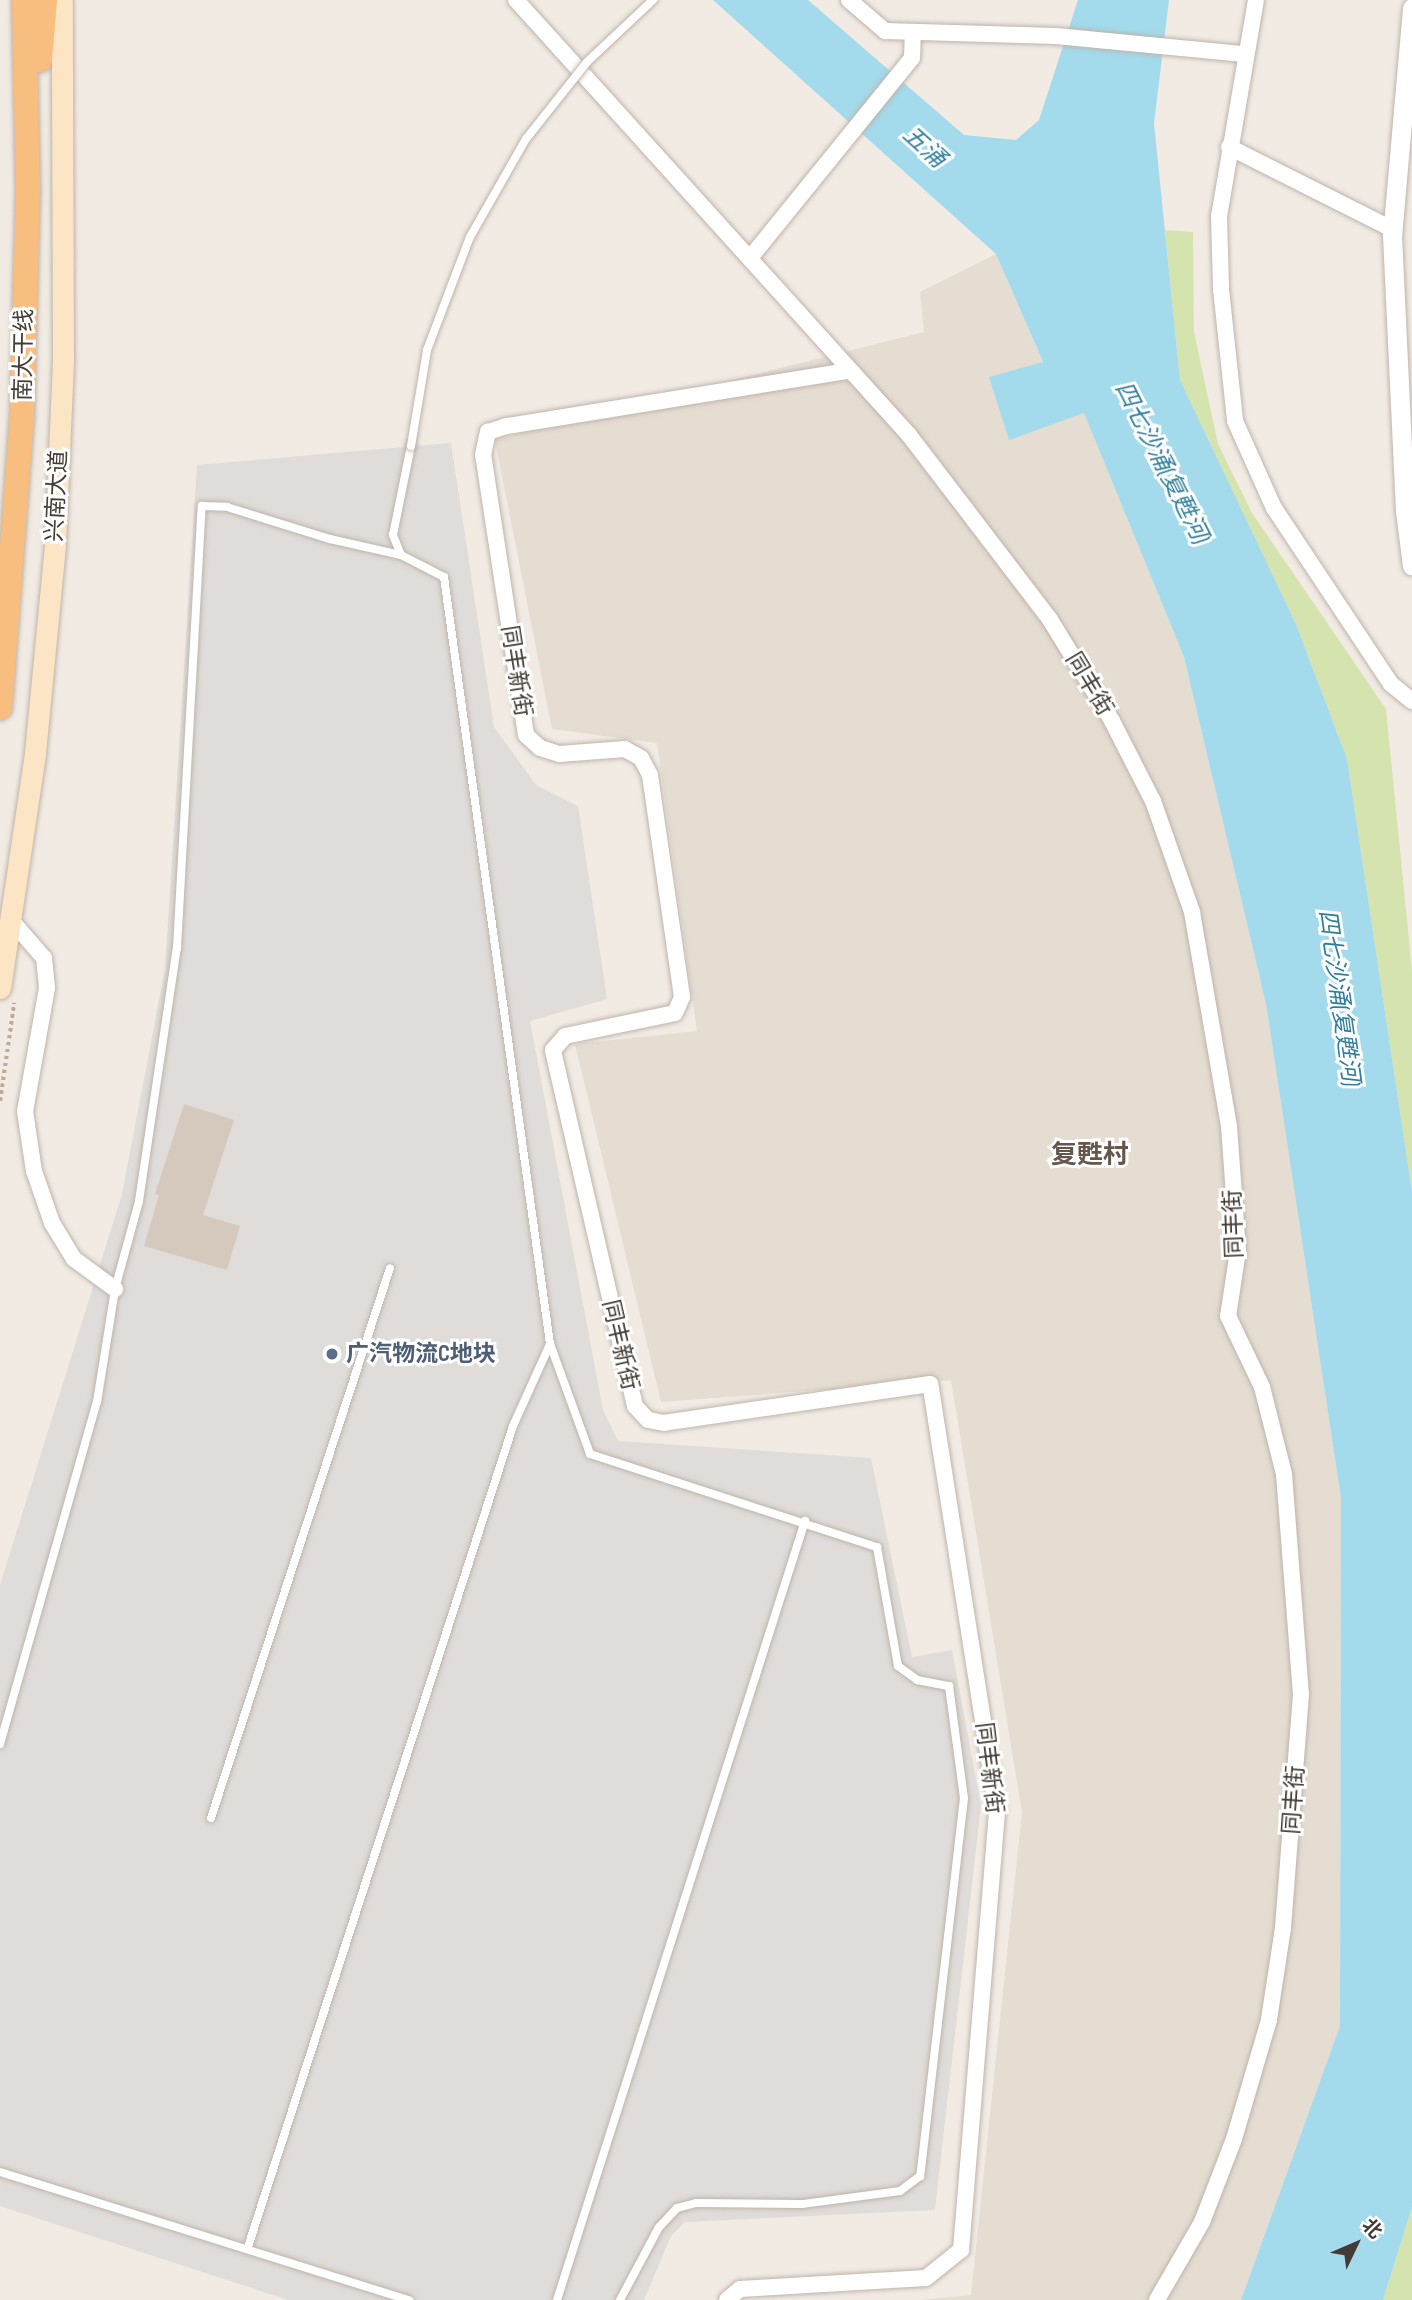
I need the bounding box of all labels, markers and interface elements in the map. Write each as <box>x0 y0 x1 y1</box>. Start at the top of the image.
water label: 五涌 <box>897 120 951 174</box>
street label: 南大干线 <box>9 309 39 401</box>
water label: 四七沙涌(复甦河) <box>1109 377 1215 549</box>
street label: 兴南大道 <box>41 449 73 543</box>
street label: 同丰新街 <box>495 623 537 719</box>
street label: 同丰街 <box>1059 647 1119 721</box>
water label: 四七沙涌(复甦河) <box>1312 908 1366 1088</box>
district label: 复甦村 <box>1051 1140 1129 1172</box>
street label: 同丰街 <box>1219 1189 1249 1259</box>
street label: 同丰新街 <box>596 1297 644 1393</box>
place label: 广汽物流C地块 <box>346 1340 496 1368</box>
marker: 广汽物流C地块 <box>324 1346 340 1362</box>
street label: 同丰新街 <box>970 1721 1008 1815</box>
street label: 同丰街 <box>1278 1765 1310 1835</box>
north arrow <box>1321 2209 1391 2279</box>
text: 北 <box>1357 2214 1386 2244</box>

